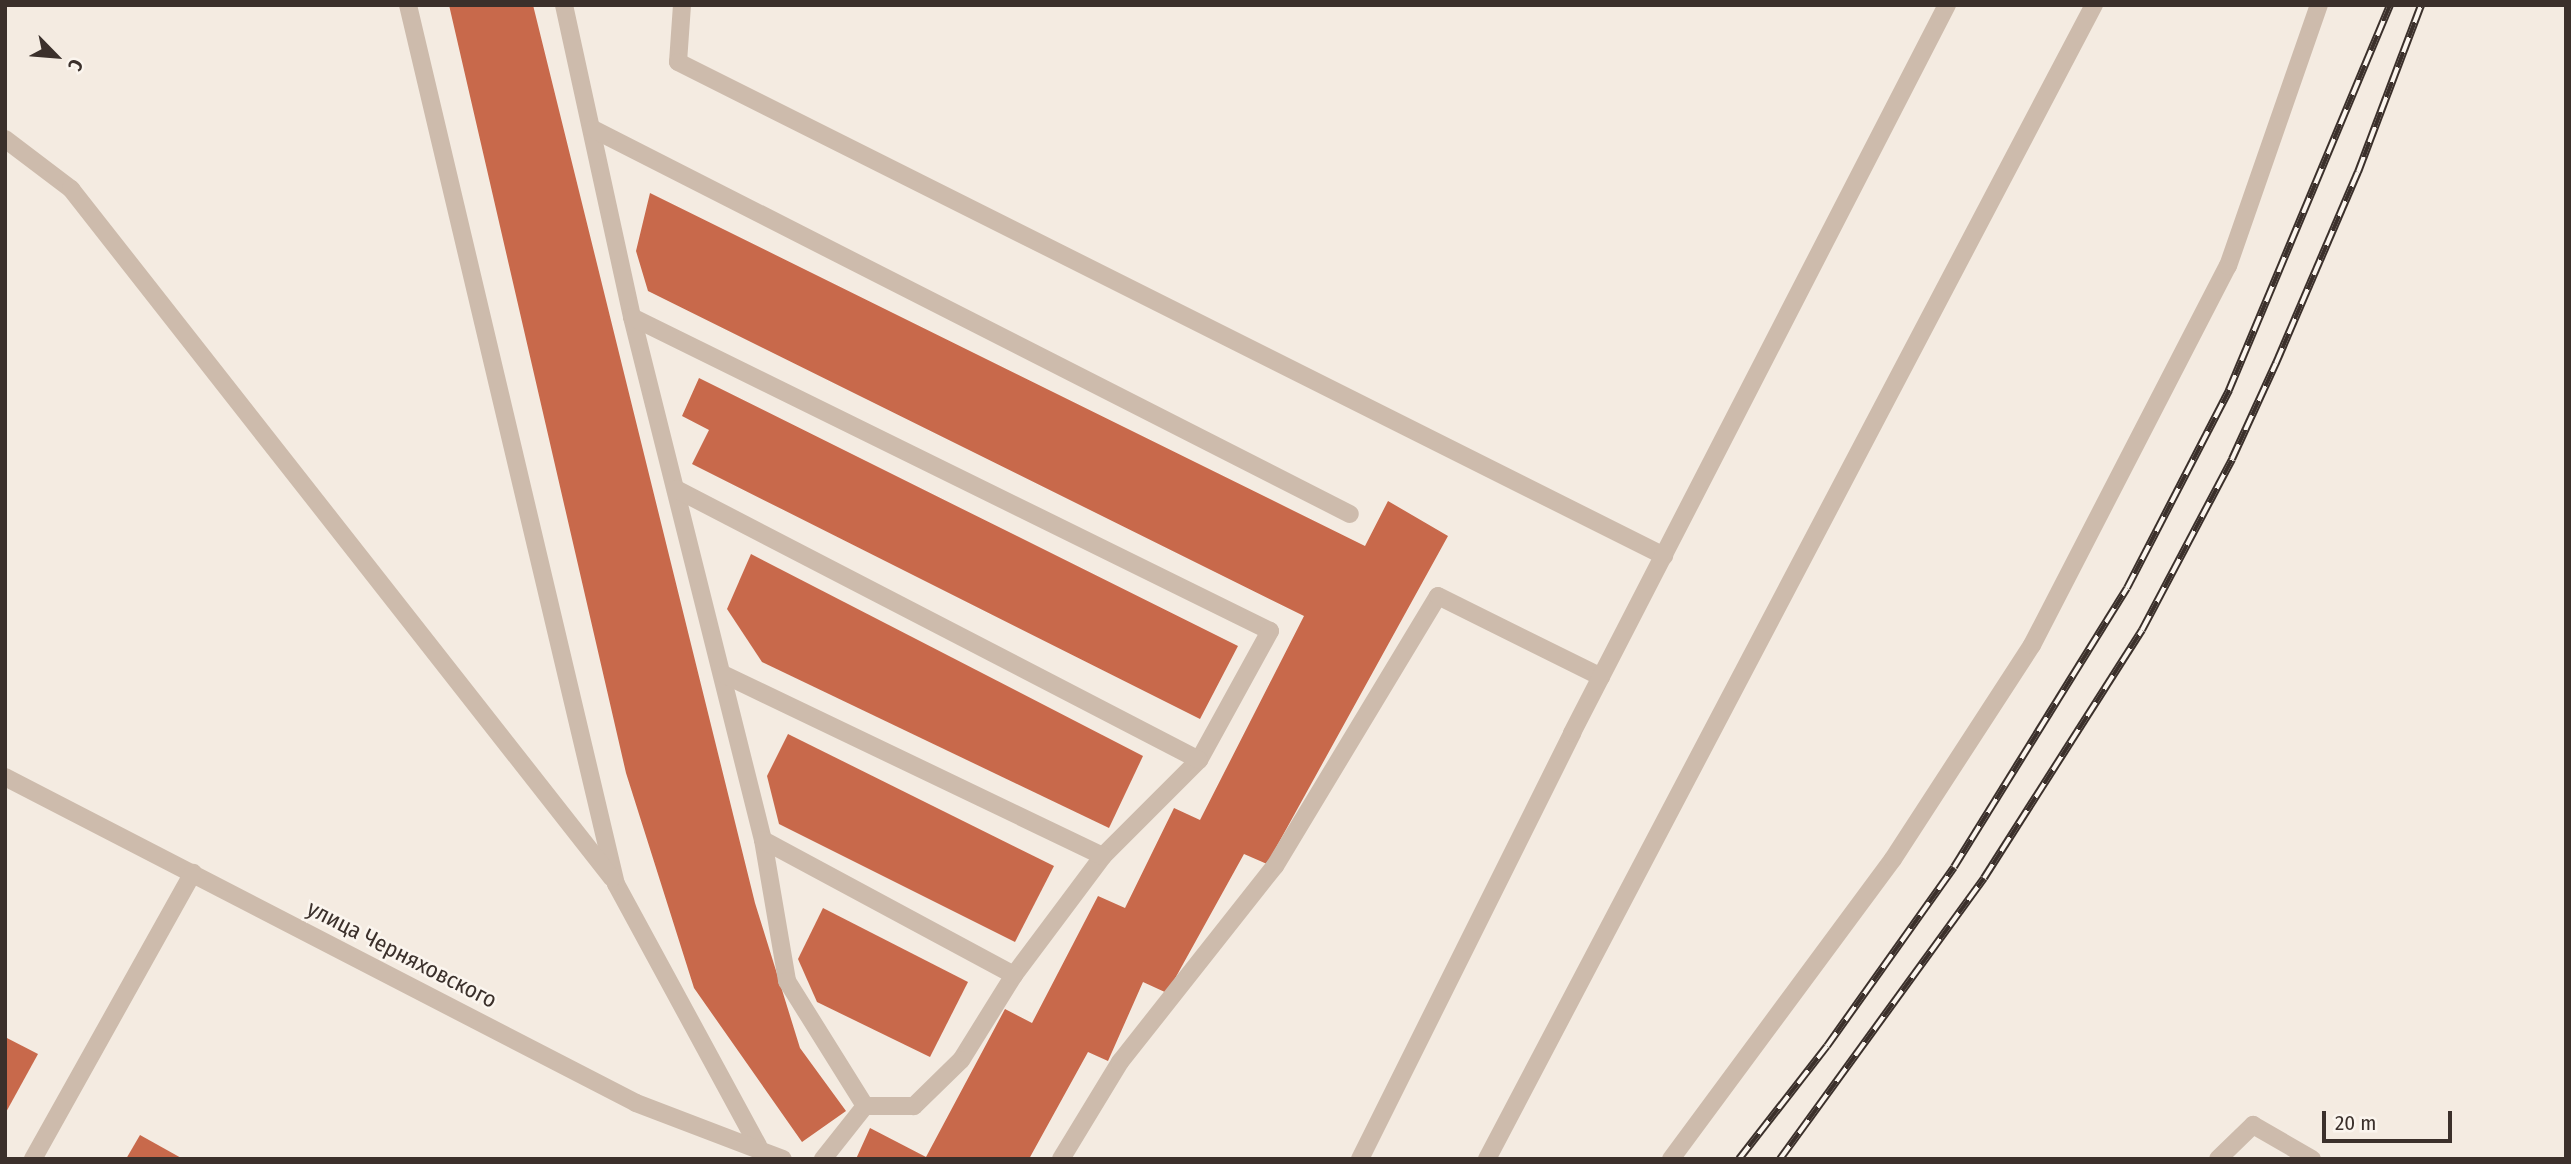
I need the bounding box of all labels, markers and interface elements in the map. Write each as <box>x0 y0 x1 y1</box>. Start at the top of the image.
north arrow <box>21 21 91 91</box>
text: С <box>63 56 88 74</box>
street label: улица Черняховского <box>303 894 501 1014</box>
scale bar <box>2326 1098 2456 1142</box>
text: 20 m <box>2335 1110 2376 1136</box>

